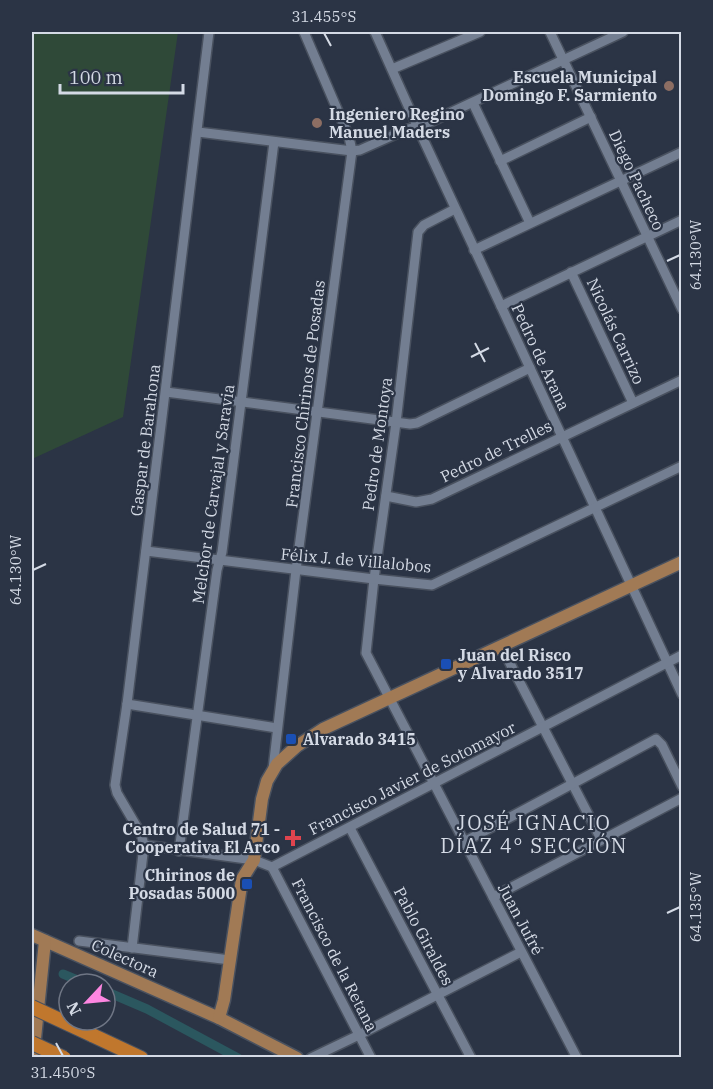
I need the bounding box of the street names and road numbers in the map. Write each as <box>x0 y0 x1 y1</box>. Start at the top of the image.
street label: Diego Pacheco <box>605 127 669 233</box>
street label: Nicolás Carrizo <box>583 275 649 387</box>
street label: Francisco Chirinos de Posadas <box>281 279 329 509</box>
street label: Pedro de Arana <box>507 300 575 414</box>
street label: Gaspar de Barahona <box>126 363 164 517</box>
street label: Pedro de Montoya <box>358 376 396 512</box>
street label: Melchor de Carvajal y Saravia <box>188 383 238 605</box>
street label: Pedro de Trelles <box>437 415 555 487</box>
street label: Félix J. de Villalobos <box>280 543 432 577</box>
street label: Francisco Javier de Sotomayor <box>305 717 519 839</box>
street label: Francisco de la Retana <box>288 875 382 1035</box>
street label: Juan Jufré <box>494 880 548 958</box>
street label: Pablo Giraldes <box>390 883 458 989</box>
street label: Colectora <box>88 934 162 982</box>

